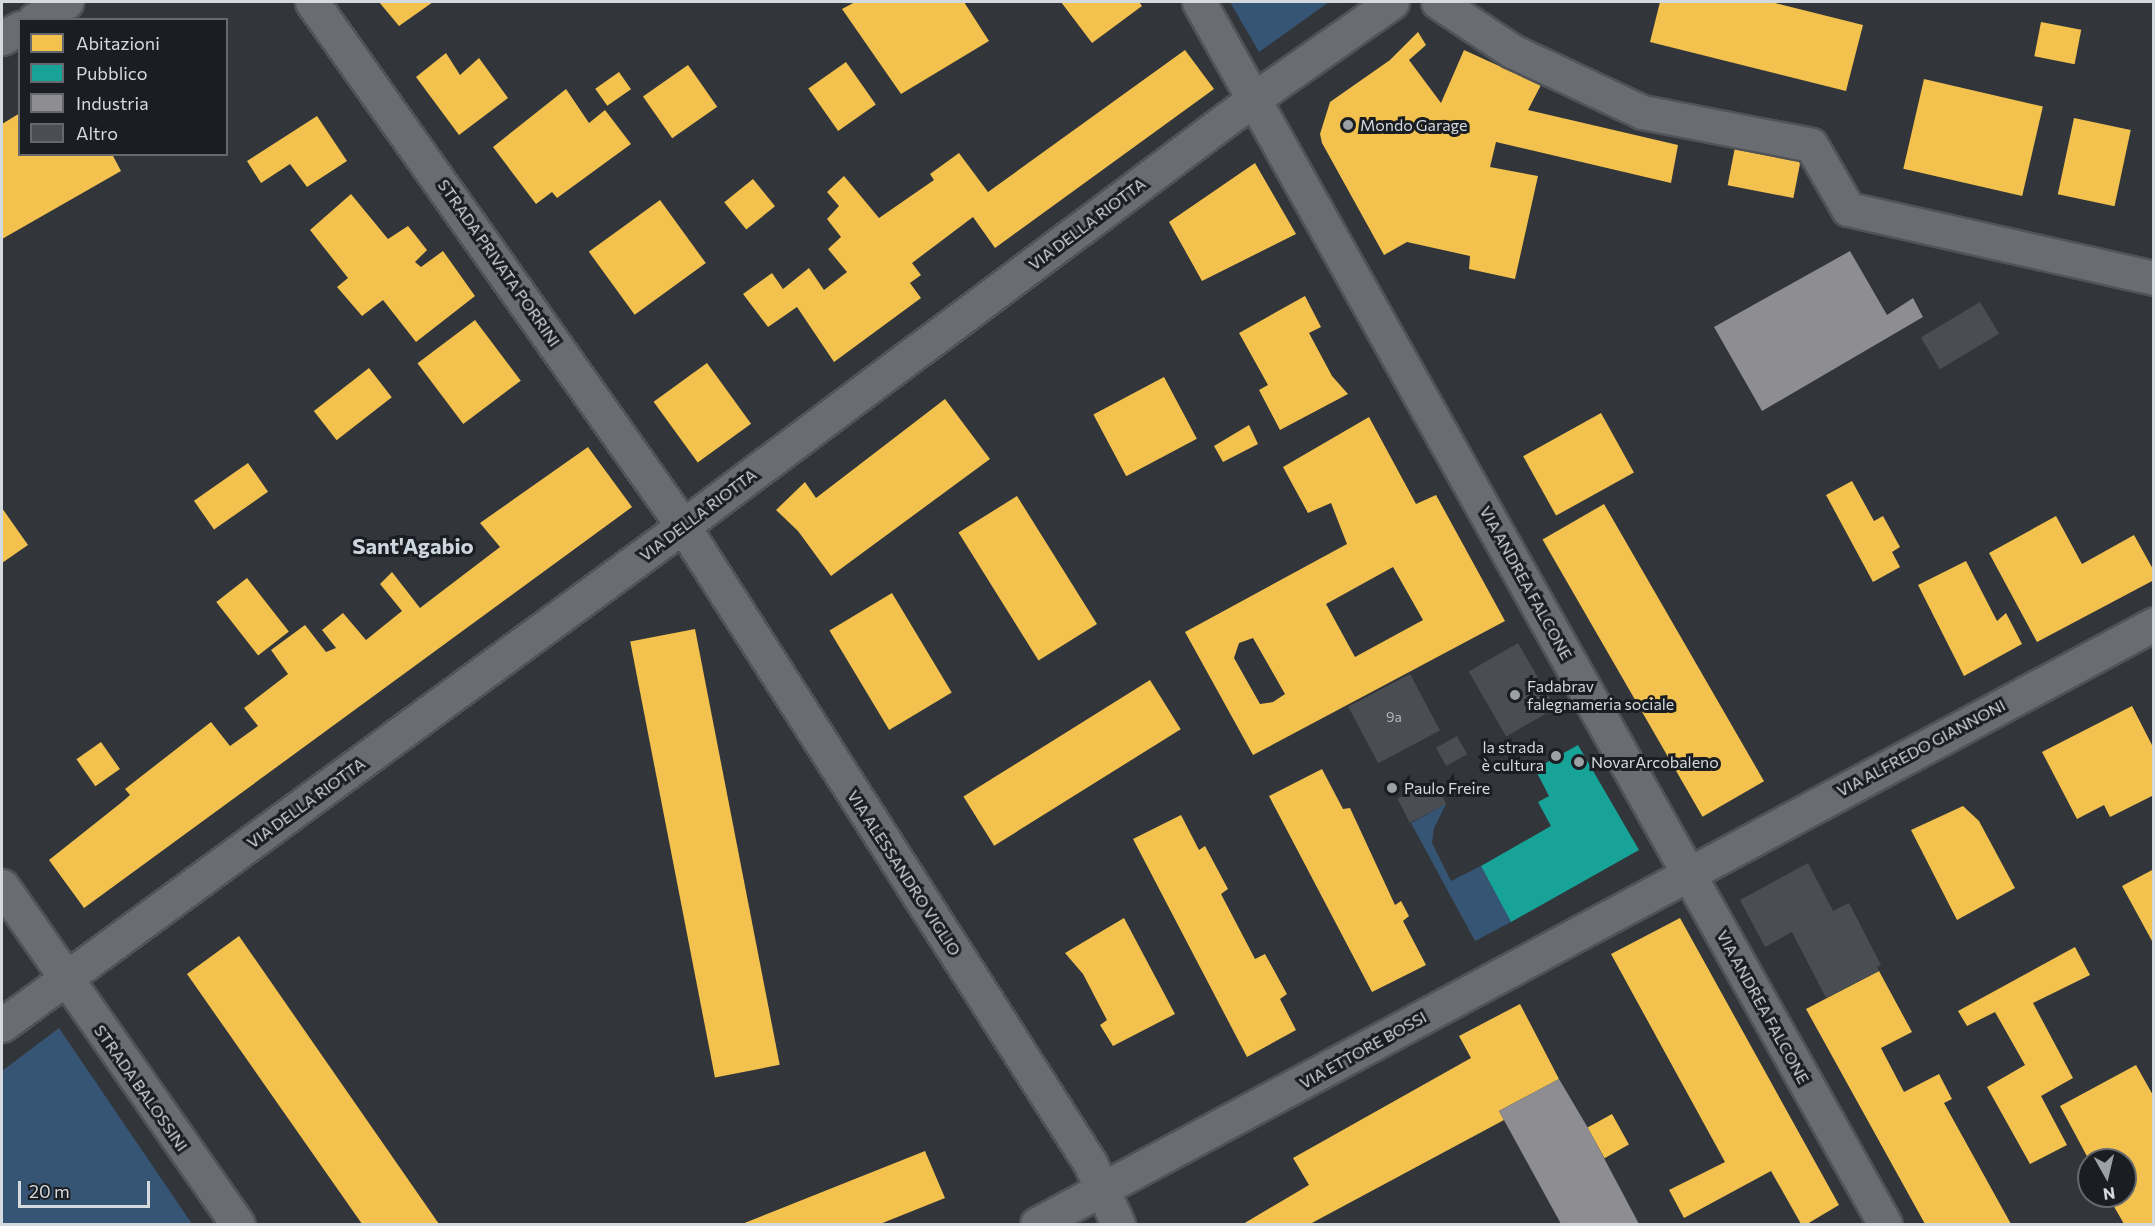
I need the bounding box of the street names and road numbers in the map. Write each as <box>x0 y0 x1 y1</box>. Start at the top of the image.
street label: VIA DELLA RIOTTA <box>1025 174 1149 274</box>
street label: STRADA PRIVATA PORRINI <box>434 176 564 350</box>
street label: VIA DELLA RIOTTA <box>636 465 760 565</box>
street label: VIA ANDREA FALCONE <box>1476 503 1576 663</box>
street label: VIA ALFREDO GIANNONI <box>1833 695 2009 801</box>
street label: VIA DELLA RIOTTA <box>243 754 369 852</box>
street label: VIA ALESSANDRO VIGLIO <box>843 787 965 959</box>
street label: VIA ANDREA FALCONE <box>1713 927 1813 1087</box>
street label: VIA ETTORE BOSSI <box>1296 1007 1430 1093</box>
street label: STRADA BALOSSINI <box>90 1021 192 1155</box>

